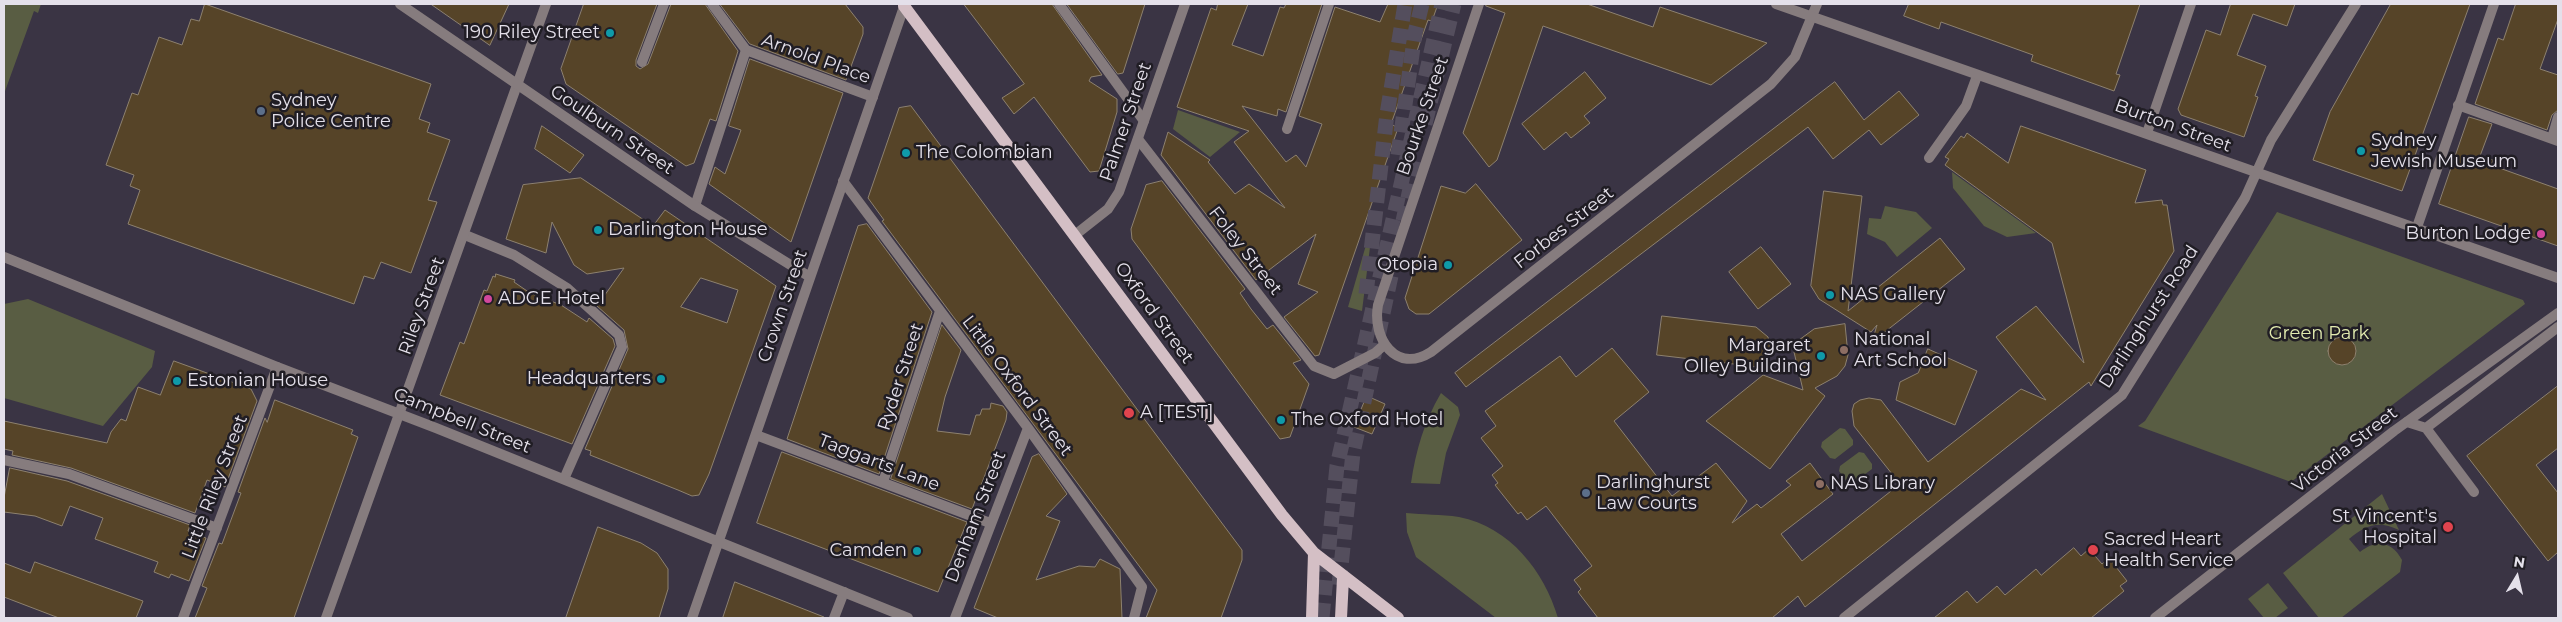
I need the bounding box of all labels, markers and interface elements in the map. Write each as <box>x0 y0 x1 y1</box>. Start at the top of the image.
place label: 190 Riley Street <box>464 22 600 44</box>
marker: 190 Riley Street <box>604 27 616 39</box>
street label: Arnold Place <box>759 29 873 89</box>
street label: Bourke Street <box>1393 54 1453 178</box>
street label: Palmer Street <box>1096 60 1156 184</box>
street label: Goulburn Street <box>546 81 678 179</box>
place label: Sydney Police Centre <box>271 90 391 132</box>
street label: Burton Street <box>2112 95 2234 157</box>
marker: Sydney Police Centre <box>255 105 267 117</box>
place label: Sydney Jewish Museum <box>2371 130 2517 172</box>
place label: The Colombian <box>916 142 1053 164</box>
marker: Sydney Jewish Museum <box>2355 145 2367 157</box>
marker: The Colombian <box>900 147 912 159</box>
street label: Forbes Street <box>1510 182 1618 274</box>
street label: Foley Street <box>1204 202 1286 300</box>
place label: Darlington House <box>608 219 768 241</box>
place label: Burton Lodge <box>2406 223 2531 245</box>
marker: Darlington House <box>592 224 604 236</box>
marker: Burton Lodge <box>2535 228 2547 240</box>
street label: Darlinghurst Road <box>2095 241 2203 393</box>
street label: Crown Street <box>754 247 812 365</box>
street label: Riley Street <box>394 254 450 358</box>
place label: Qtopia <box>1377 254 1438 276</box>
street label: Oxford Street <box>1110 258 1198 368</box>
marker: Qtopia <box>1442 259 1454 271</box>
place label: NAS Gallery <box>1840 284 1945 306</box>
place label: ADGE Hotel <box>498 288 605 310</box>
marker: NAS Gallery <box>1824 289 1836 301</box>
marker: ADGE Hotel <box>482 293 494 305</box>
street label: Little Oxford Street <box>957 312 1077 460</box>
street label: Ryder Street <box>873 320 929 434</box>
park label: Green Park <box>2269 323 2369 345</box>
place label: National Art School <box>1854 329 1947 372</box>
place label: Margaret Olley Building <box>1684 335 1811 378</box>
marker: National Art School <box>1838 344 1850 356</box>
marker: Margaret Olley Building <box>1815 350 1827 362</box>
place label: Headquarters <box>527 368 651 390</box>
place label: Estonian House <box>187 370 328 392</box>
marker: Headquarters <box>655 373 667 385</box>
marker: Estonian House <box>171 375 183 387</box>
street label: Campbell Street <box>390 384 534 458</box>
place label: A [TEST] <box>1140 402 1213 424</box>
street label: Victoria Street <box>2288 402 2402 498</box>
marker: A [TEST] <box>1122 406 1136 420</box>
place label: The Oxford Hotel <box>1291 409 1443 431</box>
street label: Little Riley Street <box>178 412 252 562</box>
marker: The Oxford Hotel <box>1275 414 1287 426</box>
street label: Taggarts Lane <box>815 430 943 496</box>
street label: Denham Street <box>941 448 1011 586</box>
place label: Darlinghurst Law Courts <box>1596 472 1710 514</box>
place label: NAS Library <box>1830 473 1935 495</box>
marker: NAS Library <box>1814 478 1826 490</box>
marker: Darlinghurst Law Courts <box>1580 487 1592 499</box>
place label: St Vincent's Hospital <box>2332 506 2437 548</box>
marker: St Vincent's Hospital <box>2441 520 2455 534</box>
place label: Sacred Heart Health Service <box>2104 529 2234 572</box>
place label: Camden <box>829 540 907 562</box>
marker: Sacred Heart Health Service <box>2086 543 2100 557</box>
marker: Camden <box>911 545 923 557</box>
north arrow <box>2492 552 2542 602</box>
text: N <box>2512 552 2526 572</box>

